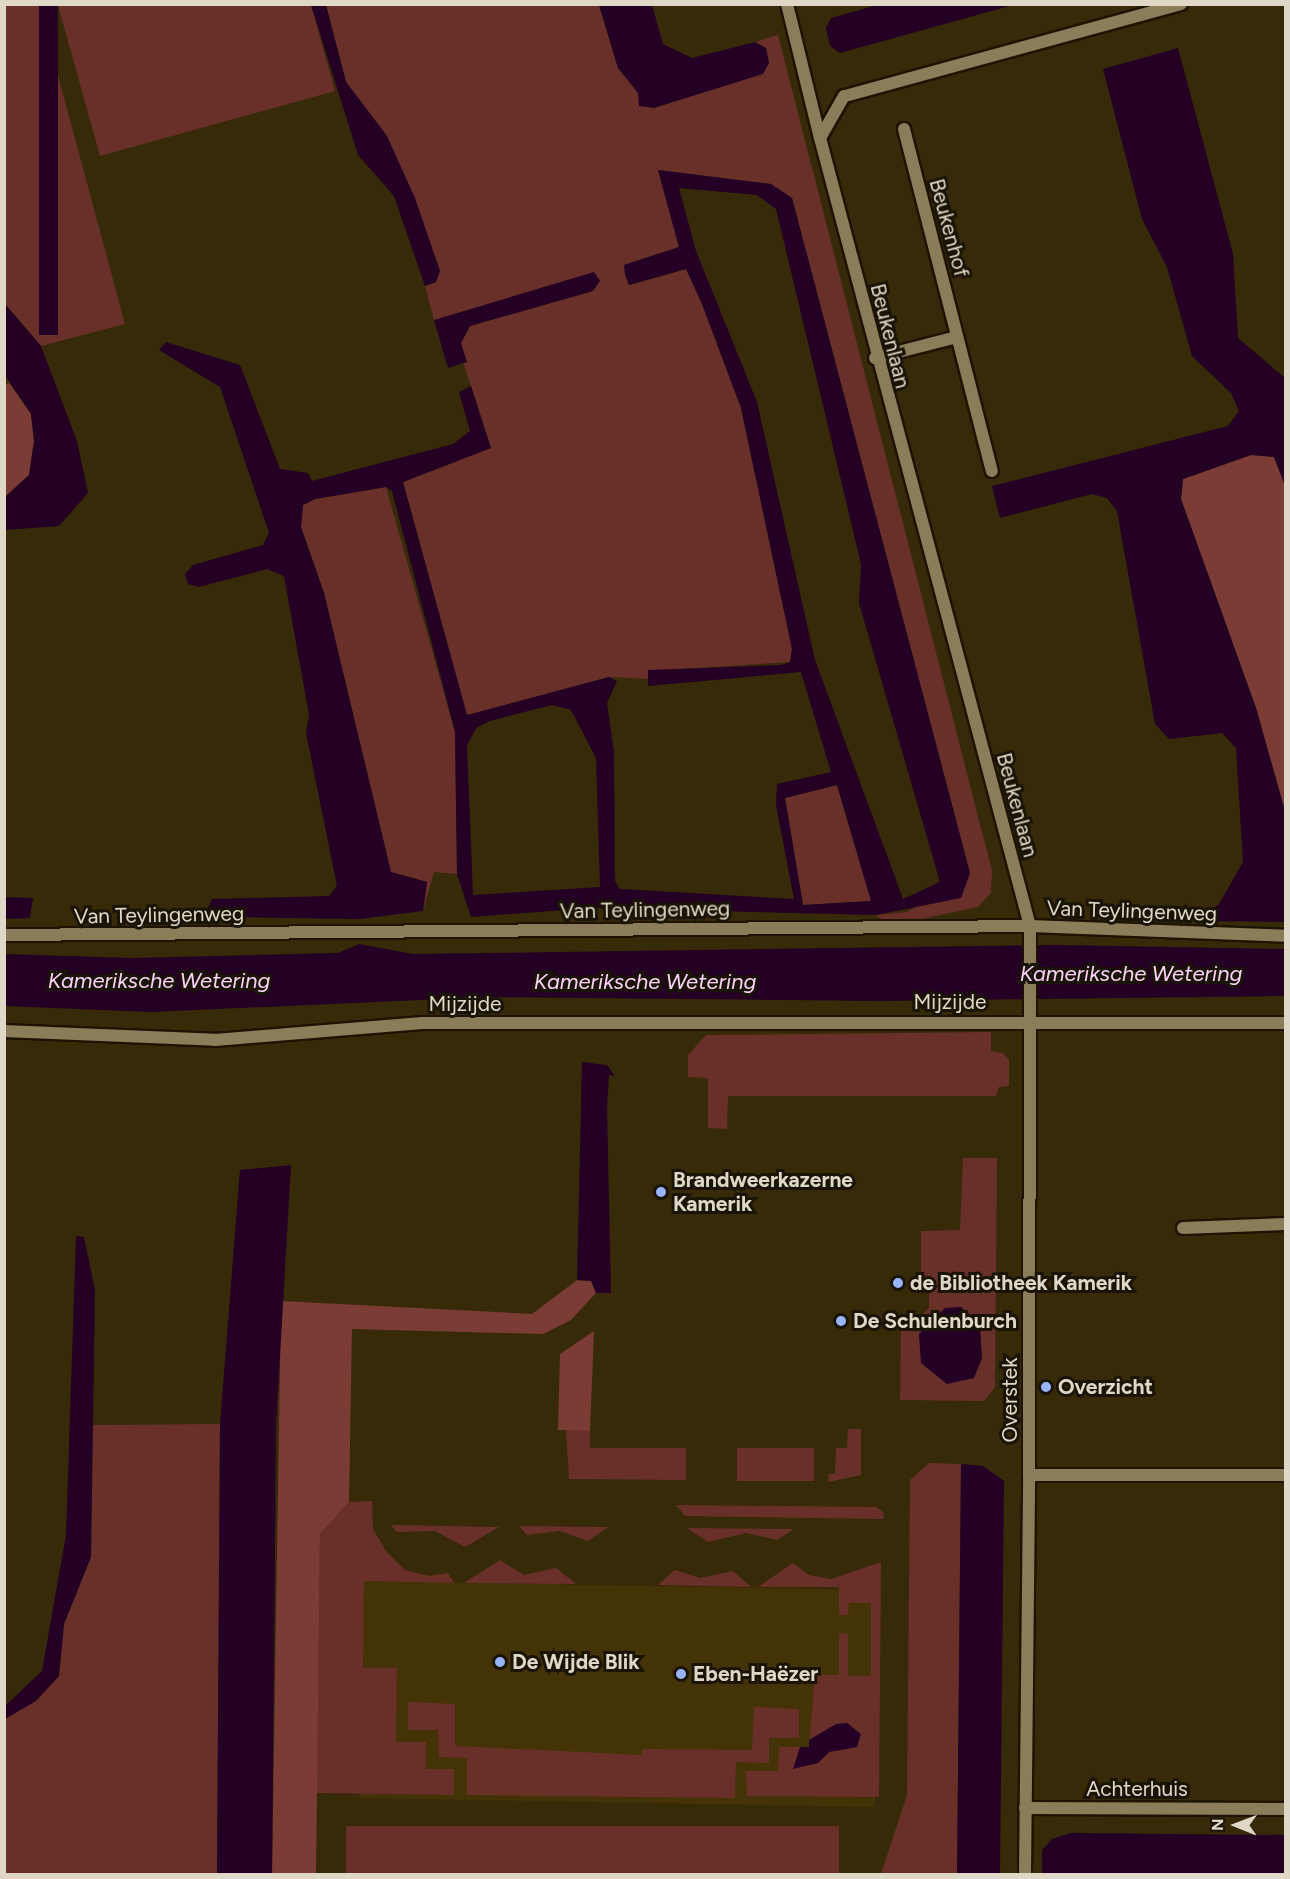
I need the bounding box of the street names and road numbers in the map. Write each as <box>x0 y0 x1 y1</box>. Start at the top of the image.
street label: Beukenhof <box>924 176 974 280</box>
street label: Beukenlaan <box>865 281 915 391</box>
street label: Beukenlaan <box>991 750 1043 860</box>
street label: Van Teylingenweg <box>1046 895 1218 927</box>
street label: Van Teylingenweg <box>560 896 730 924</box>
street label: Van Teylingenweg <box>74 901 244 929</box>
street label: Mijzijde <box>914 989 986 1015</box>
street label: Mijzijde <box>429 991 501 1017</box>
street label: Overstek <box>997 1358 1023 1442</box>
street label: Achterhuis <box>1086 1776 1188 1802</box>

